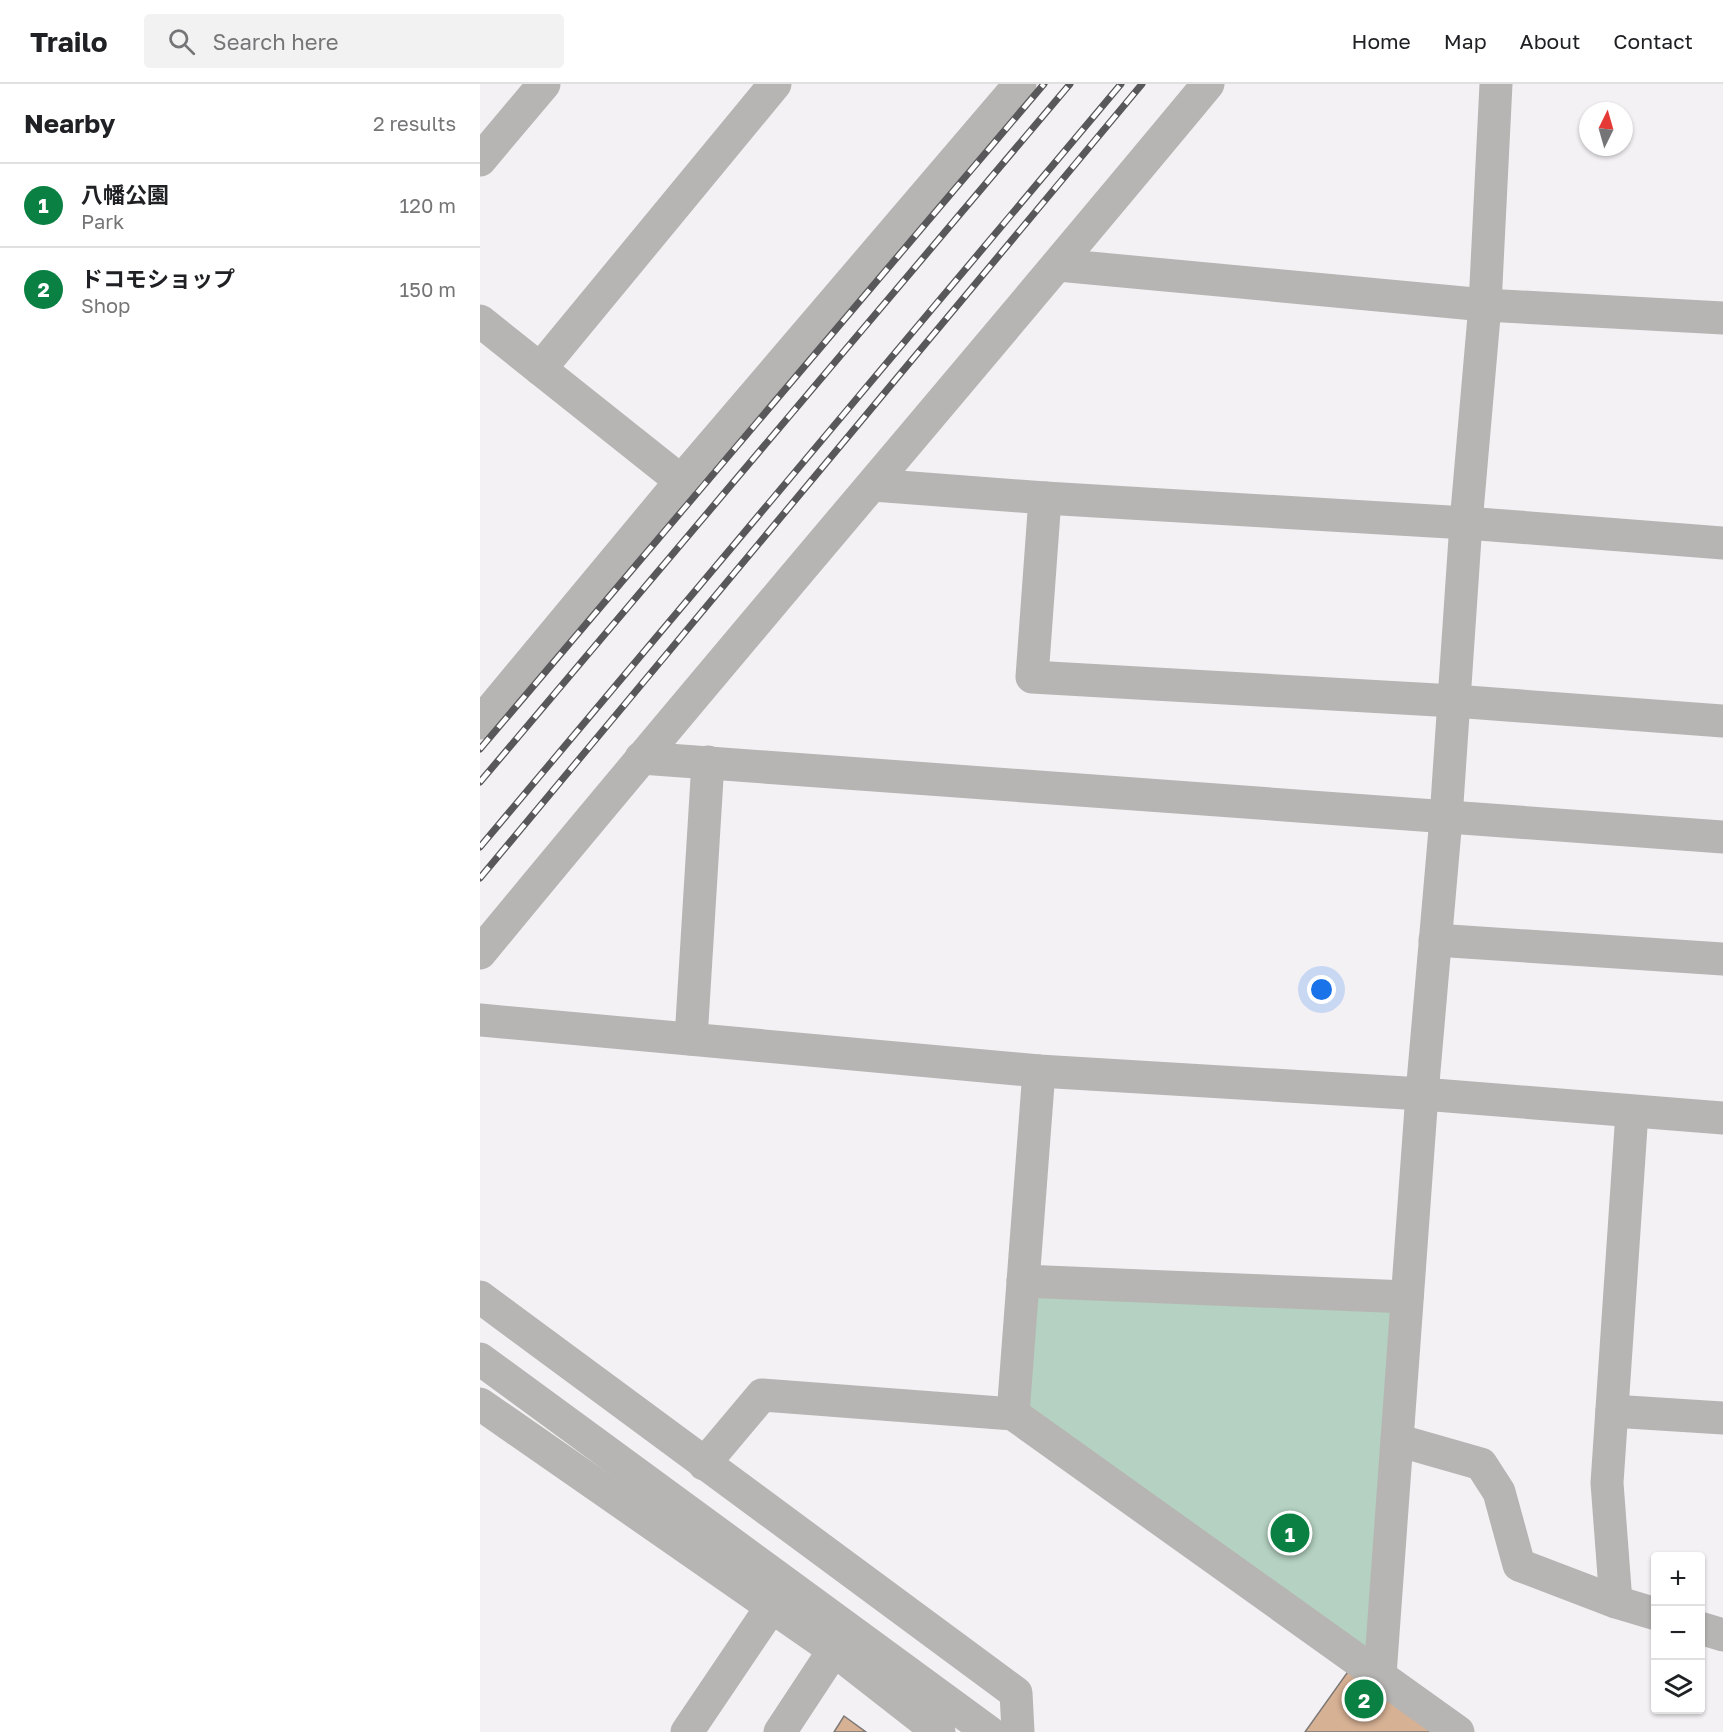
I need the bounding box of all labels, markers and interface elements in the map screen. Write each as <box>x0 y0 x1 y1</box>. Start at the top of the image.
search box <box>144 14 564 68</box>
text: Trailo <box>30 25 108 58</box>
icon: search <box>165 25 198 58</box>
text: Search here <box>213 28 339 55</box>
text: Home <box>1351 28 1411 54</box>
text: Map <box>1444 28 1487 54</box>
text: About <box>1520 28 1580 54</box>
text: Contact <box>1613 28 1693 54</box>
north arrow <box>1579 102 1633 156</box>
text: Nearby <box>24 108 115 139</box>
text: 2 results <box>373 111 456 135</box>
text: 八幡公園 <box>81 181 169 208</box>
text: 1 <box>38 193 49 217</box>
text: 120 m <box>400 193 456 217</box>
text: Park <box>81 209 124 233</box>
text: ドコモショップ <box>81 265 235 292</box>
text: 2 <box>37 277 50 301</box>
text: 150 m <box>400 277 456 301</box>
text: Shop <box>81 293 130 317</box>
your location <box>1307 975 1336 1004</box>
pin: 1 <box>1270 1510 1310 1556</box>
map controls <box>1651 1552 1705 1714</box>
button: + <box>1651 1552 1705 1606</box>
button: − <box>1651 1606 1705 1660</box>
button: layers <box>1651 1660 1705 1714</box>
pin: 2 <box>1344 1676 1384 1722</box>

